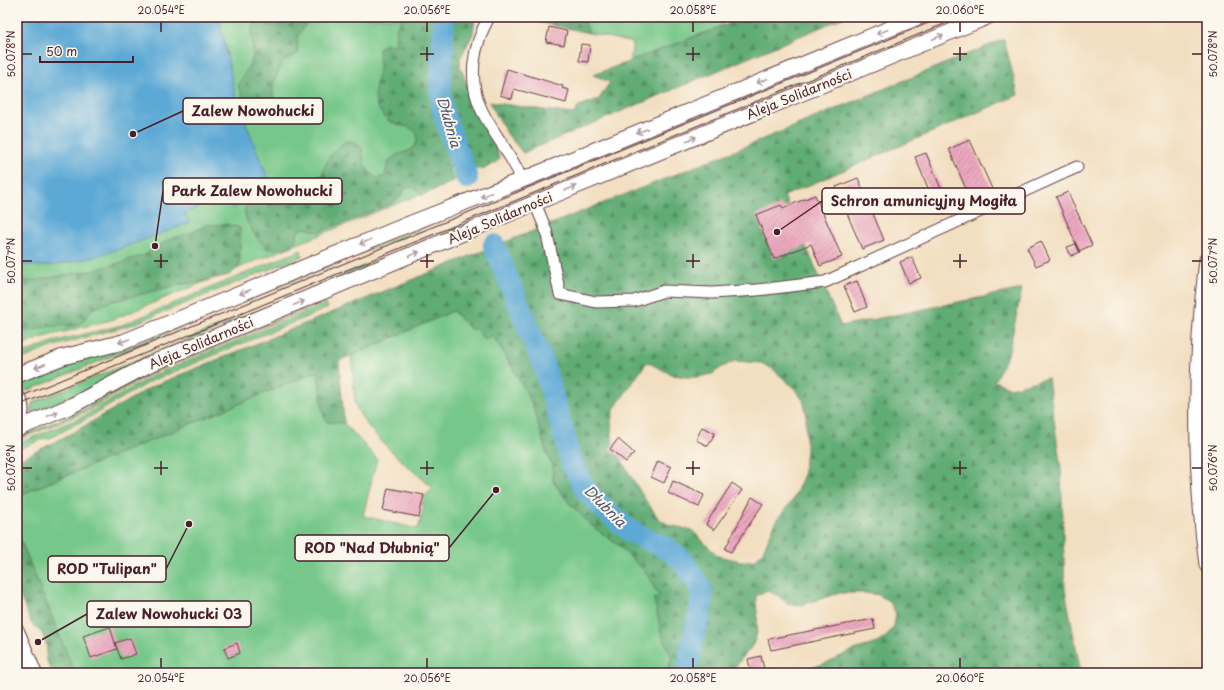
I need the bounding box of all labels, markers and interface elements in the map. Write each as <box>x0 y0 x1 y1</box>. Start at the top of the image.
text: 20.054°E <box>137 2 185 17</box>
text: 20.056°E <box>403 2 451 17</box>
text: 20.058°E <box>669 2 717 17</box>
text: 20.060°E <box>936 2 985 17</box>
one-way arrow <box>877 29 889 36</box>
text: 50.078°N <box>3 30 18 78</box>
text: 50.078°N <box>1205 30 1220 78</box>
one-way arrow <box>932 33 944 40</box>
scale bar <box>40 38 133 64</box>
text: 50 m <box>46 42 77 60</box>
street label: Aleja Solidarności <box>743 64 854 123</box>
one-way arrow <box>757 78 769 86</box>
water label: Dłubnia <box>432 94 467 150</box>
callout: Zalew Nowohucki <box>183 98 323 124</box>
text: Zalew Nowohucki <box>192 100 314 121</box>
one-way arrow <box>636 128 648 135</box>
one-way arrow <box>685 134 697 142</box>
callout: Park Zalew Nowohucki <box>163 178 342 204</box>
text: Park Zalew Nowohucki <box>171 180 333 201</box>
one-way arrow <box>564 184 576 192</box>
street label: Aleja Solidarności <box>444 187 555 248</box>
callout: Schron amunicyjny Mogiła <box>822 188 1025 214</box>
text: Schron amunicyjny Mogiła <box>831 190 1017 211</box>
one-way arrow <box>480 192 492 199</box>
text: 50.077°N <box>3 237 18 284</box>
text: 50.077°N <box>1205 237 1220 284</box>
one-way arrow <box>359 239 371 247</box>
one-way arrow <box>407 250 419 258</box>
one-way arrow <box>239 289 251 296</box>
one-way arrow <box>292 298 304 306</box>
street label: Aleja Solidarności <box>145 312 256 373</box>
one-way arrow <box>118 338 131 345</box>
one-way arrow <box>34 362 46 370</box>
one-way arrow <box>47 409 59 417</box>
text: 50.076°N <box>3 444 18 492</box>
text: 50.076°N <box>1205 444 1220 492</box>
water label: Dłubnia <box>579 480 632 532</box>
callout: ROD "Nad Dłubnią" <box>295 535 449 561</box>
text: ROD "Nad Dłubnią" <box>304 537 440 558</box>
callout: ROD "Tulipan" <box>48 556 166 582</box>
text: ROD "Tulipan" <box>57 558 157 579</box>
callout: Zalew Nowohucki 03 <box>87 601 251 627</box>
text: Zalew Nowohucki 03 <box>96 603 242 624</box>
text: 20.054°E <box>137 670 185 685</box>
text: 20.056°E <box>403 670 451 685</box>
text: 20.058°E <box>669 670 717 685</box>
text: 20.060°E <box>936 670 985 685</box>

